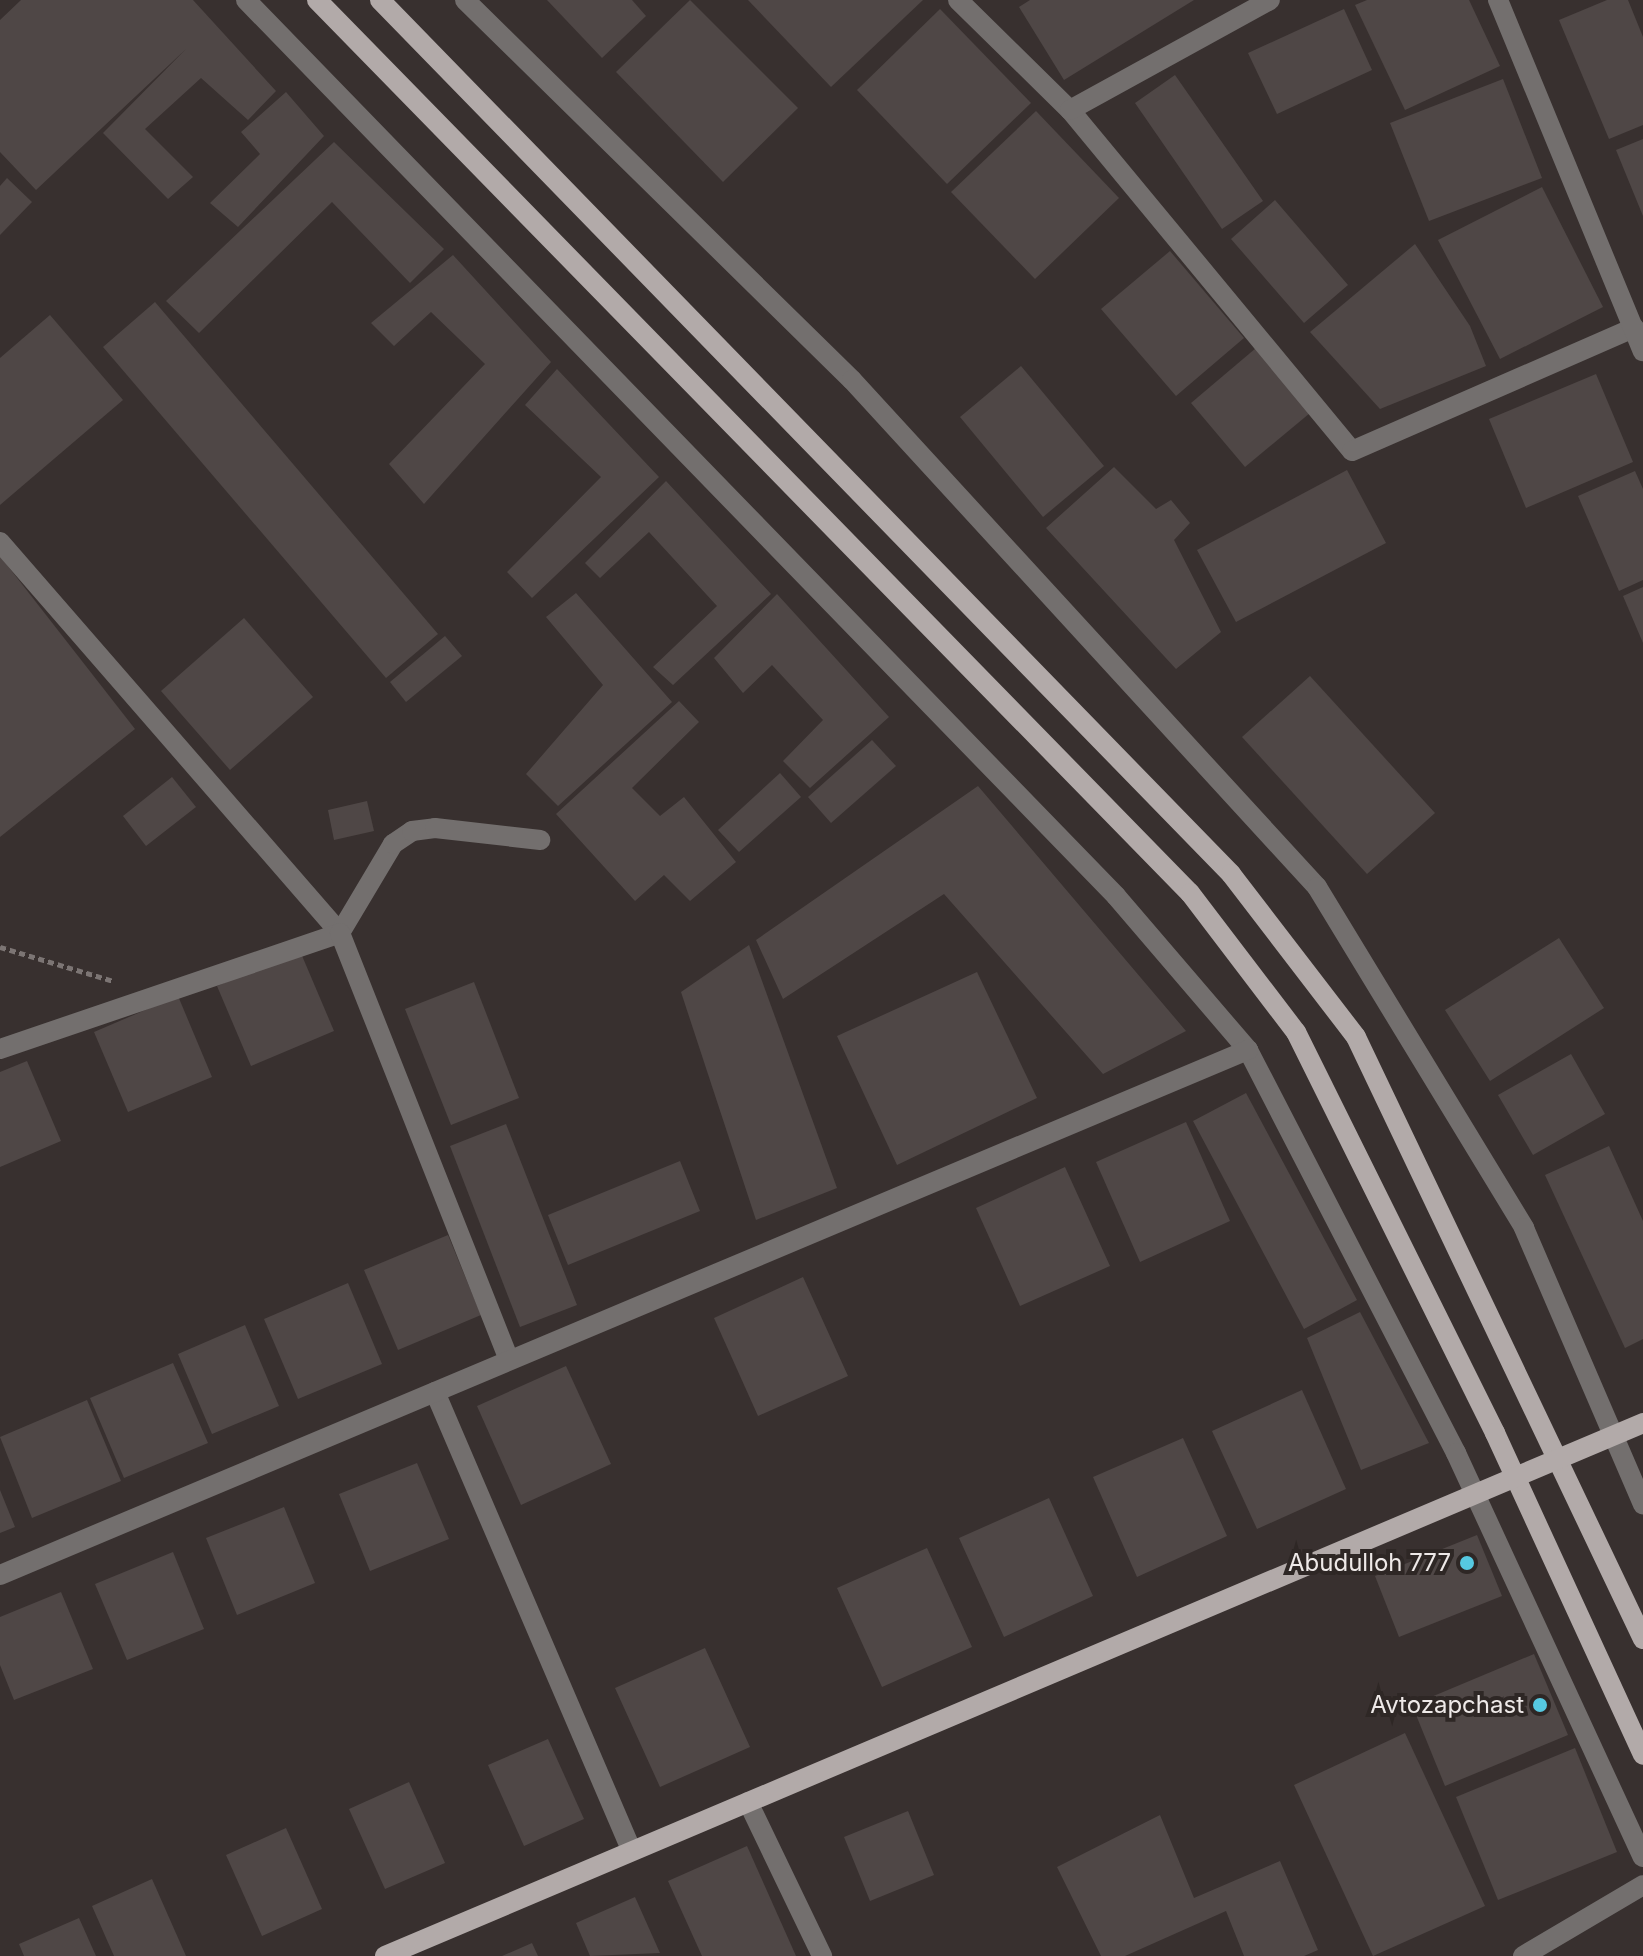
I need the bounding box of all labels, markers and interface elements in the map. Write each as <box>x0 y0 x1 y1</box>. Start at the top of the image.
place label: Abudulloh 777 <box>1288 1549 1451 1577</box>
marker: Abudulloh 777 <box>1458 1554 1476 1572</box>
place label: Avtozapchast <box>1370 1691 1524 1719</box>
marker: Avtozapchast <box>1531 1696 1549 1714</box>

